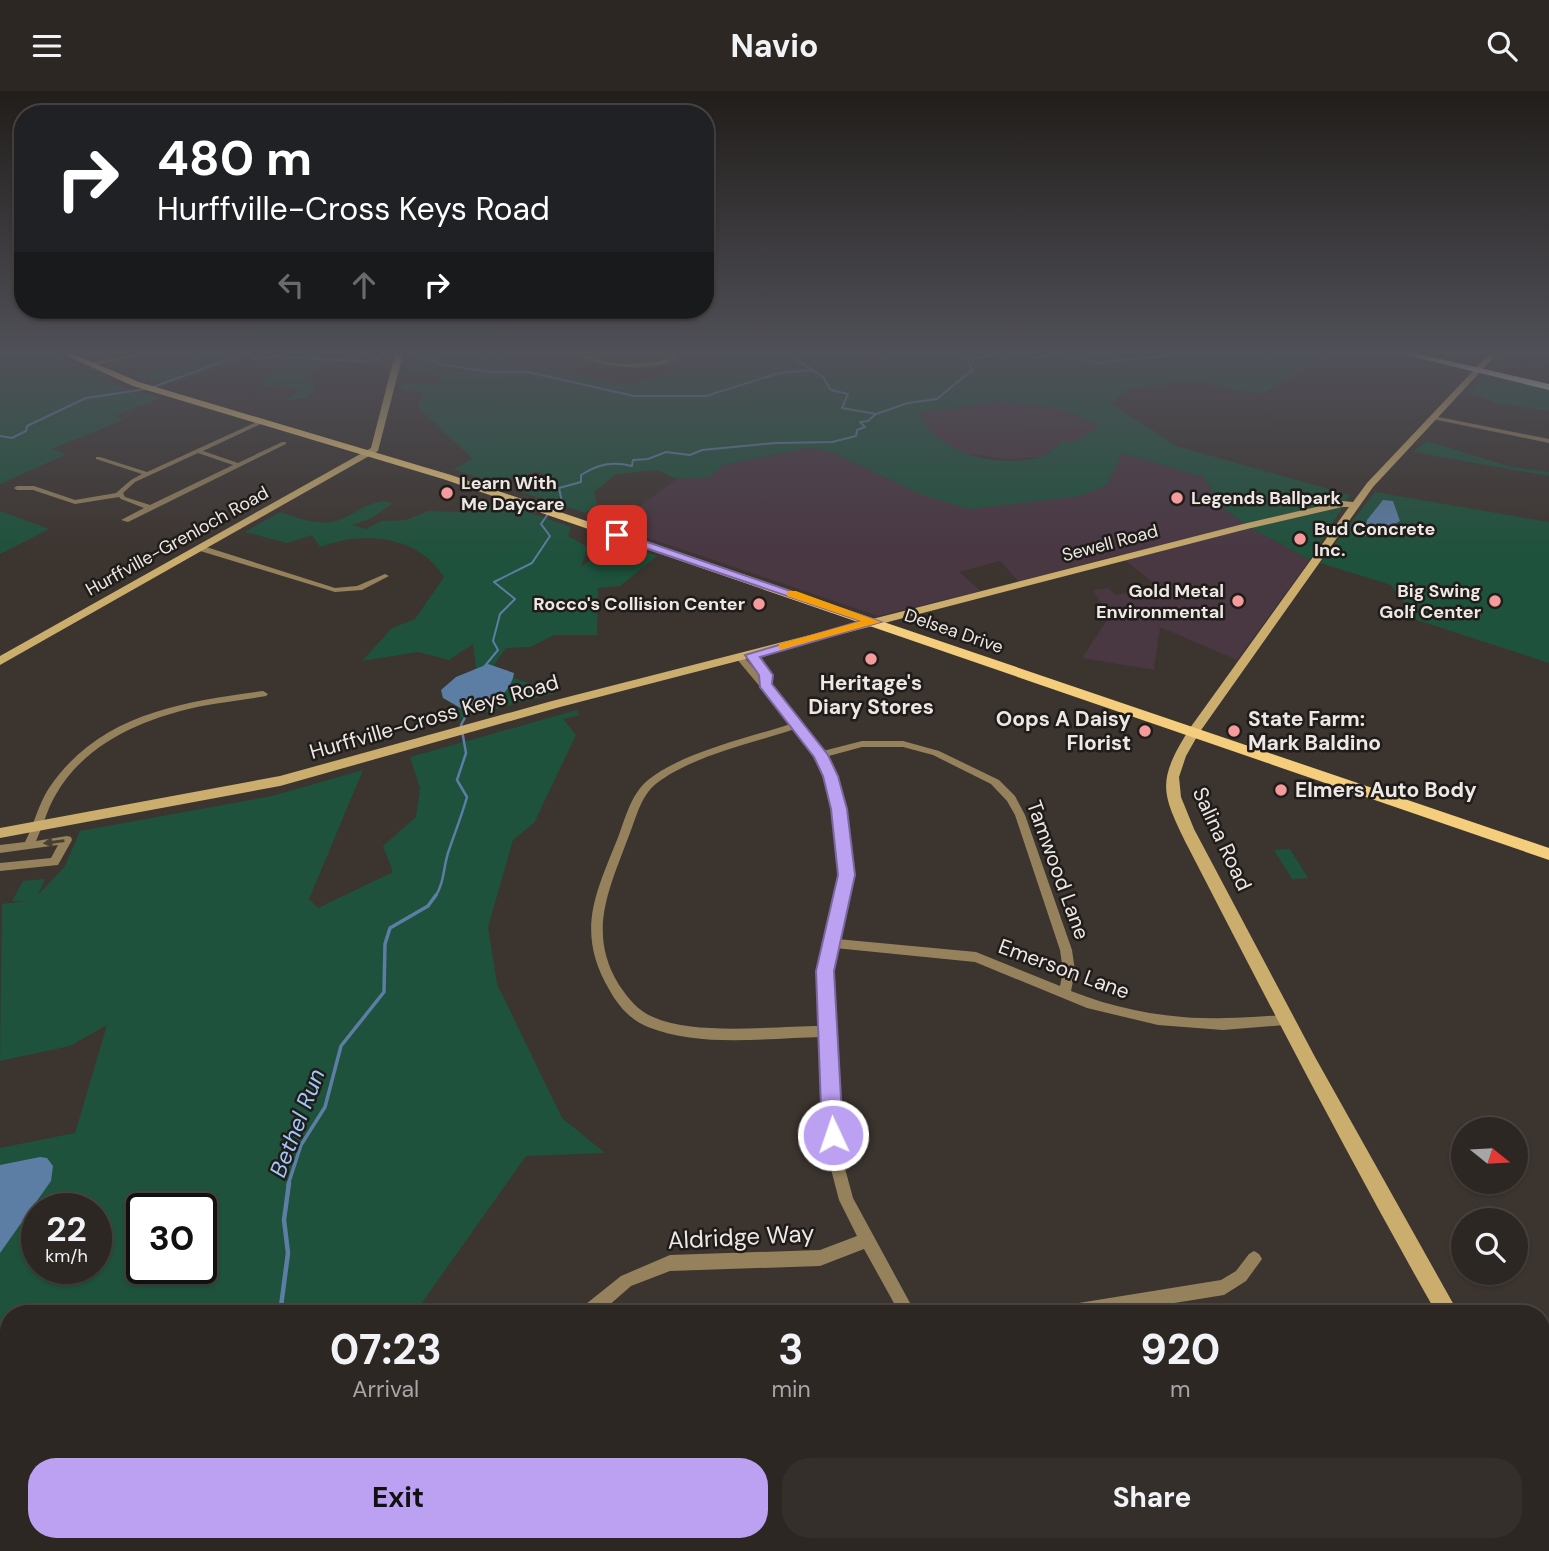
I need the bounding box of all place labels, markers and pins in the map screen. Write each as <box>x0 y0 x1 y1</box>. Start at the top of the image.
place label: Learn With Me Daycare <box>461 471 565 516</box>
marker: Learn With Me Daycare <box>439 485 455 501</box>
place label: Legends Ballpark <box>1191 486 1341 510</box>
marker: Legends Ballpark <box>1169 490 1185 506</box>
pin <box>587 505 647 565</box>
place label: Bud Concrete Inc. <box>1314 517 1435 562</box>
marker: Bud Concrete Inc. <box>1292 531 1308 547</box>
place label: Gold Metal Environmental <box>1096 579 1224 624</box>
place label: Big Swing Golf Center <box>1379 579 1481 624</box>
place label: Rocco's Collision Center <box>533 592 745 616</box>
marker: Gold Metal Environmental <box>1230 593 1246 609</box>
marker: Big Swing Golf Center <box>1487 593 1503 609</box>
marker: Rocco's Collision Center <box>751 596 767 612</box>
marker: Heritage's Diary Stores <box>863 651 879 667</box>
place label: Heritage's Diary Stores <box>808 669 934 721</box>
place label: Oops A Daisy Florist <box>996 705 1131 757</box>
place label: State Farm: Mark Baldino <box>1248 705 1381 757</box>
marker: Oops A Daisy Florist <box>1137 723 1153 739</box>
marker: State Farm: Mark Baldino <box>1226 723 1242 739</box>
place label: Elmers Auto Body <box>1295 776 1477 804</box>
marker: Elmers Auto Body <box>1273 782 1289 798</box>

